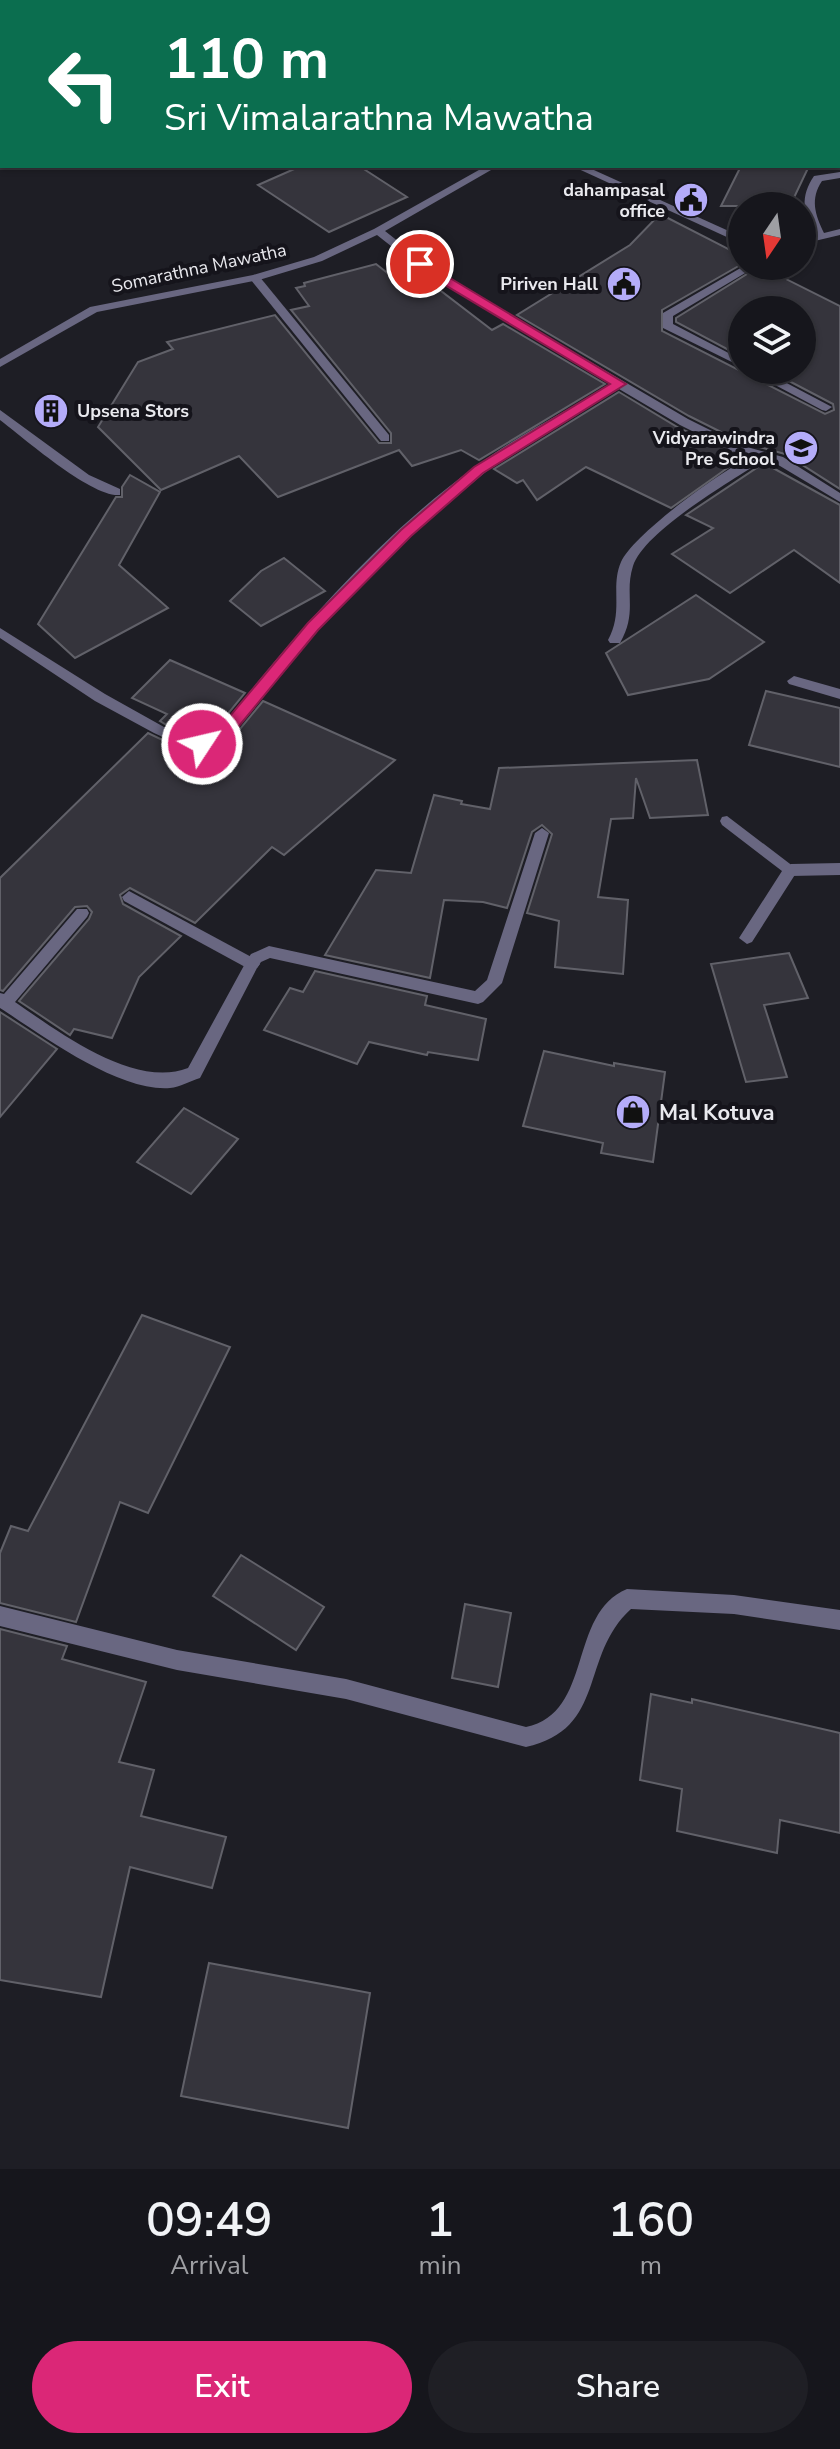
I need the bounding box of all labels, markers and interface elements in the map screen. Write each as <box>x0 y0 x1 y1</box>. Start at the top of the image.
text: 110 m <box>164 21 329 98</box>
icon: left <box>32 32 136 136</box>
text: Sri Vimalarathna Mawatha <box>164 94 594 143</box>
place label: dahampasal office <box>563 178 665 223</box>
public building icon: dahampasal office <box>672 181 710 219</box>
north arrow <box>728 192 816 280</box>
map controls <box>728 192 816 384</box>
pin <box>386 230 454 298</box>
street label: Somarathna Mawatha <box>109 238 289 298</box>
icon: arrive <box>398 242 442 286</box>
public building icon: Piriven Hall <box>605 265 643 303</box>
place label: Piriven Hall <box>500 272 598 296</box>
button: layers <box>728 296 816 384</box>
building icon: Upsena Stors <box>32 392 70 430</box>
place label: Upsena Stors <box>77 399 189 423</box>
place label: Vidyarawindra Pre School <box>652 426 775 471</box>
school or university icon: Vidyarawindra Pre School <box>782 429 820 467</box>
position arrow <box>160 702 244 786</box>
shop icon: Mal Kotuva <box>614 1093 652 1131</box>
place label: Mal Kotuva <box>659 1098 775 1128</box>
text: 09:49 <box>146 2187 273 2253</box>
text: 1 <box>426 2187 454 2253</box>
text: 160 <box>608 2187 694 2253</box>
text: Arrival <box>170 2248 248 2283</box>
text: min <box>419 2248 462 2283</box>
text: m <box>640 2248 662 2283</box>
button: Exit <box>32 2341 412 2433</box>
button: Share <box>428 2341 808 2433</box>

